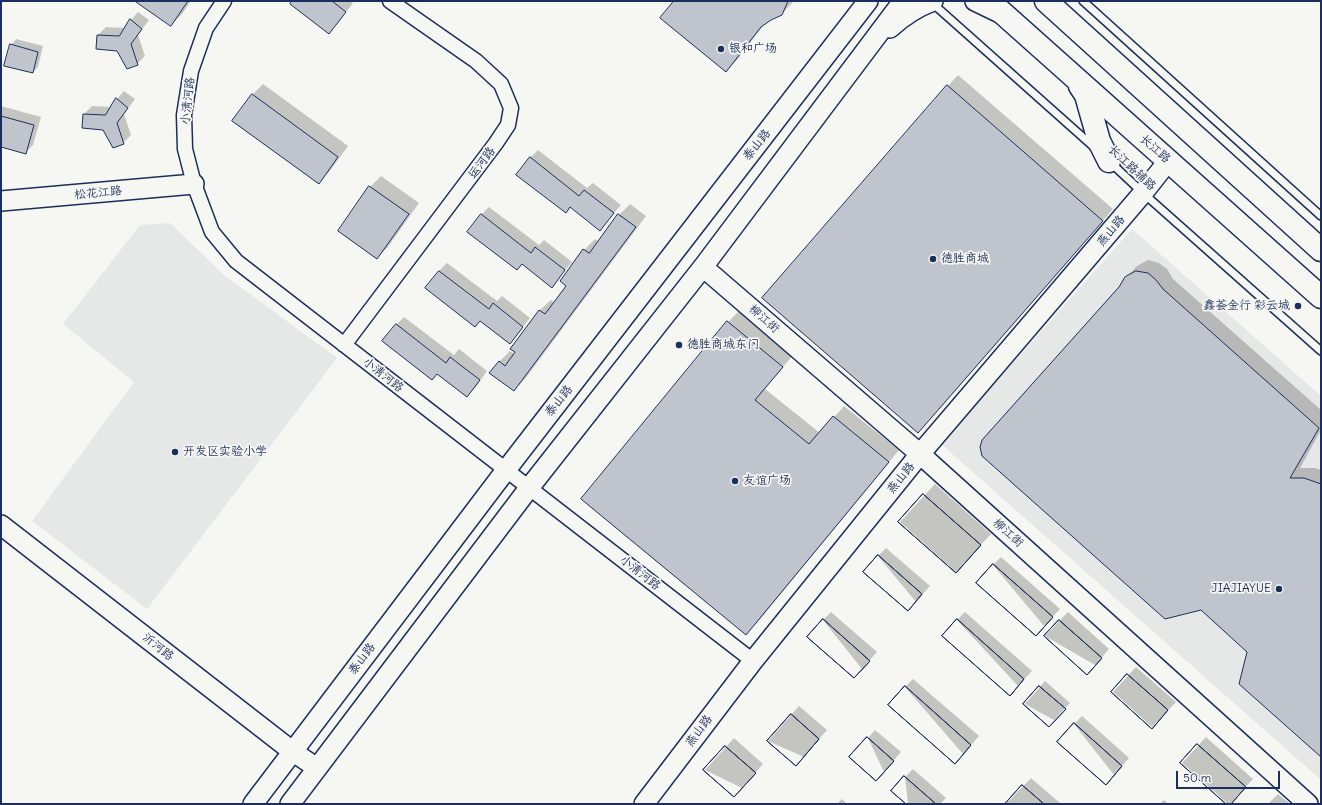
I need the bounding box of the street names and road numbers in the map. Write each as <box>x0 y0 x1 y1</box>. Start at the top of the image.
street label: 小清河路 <box>178 76 198 126</box>
street label: 泰山路 <box>740 126 774 164</box>
street label: 长江路 <box>1137 132 1173 166</box>
street label: 长江路辅路 <box>1105 142 1159 194</box>
street label: 运河路 <box>465 144 499 182</box>
street label: 松花江路 <box>73 184 123 202</box>
street label: 燕山路 <box>1094 213 1128 249</box>
street label: 柳江街 <box>746 302 782 336</box>
street label: 小清河路 <box>360 355 406 395</box>
street label: 泰山路 <box>542 382 576 420</box>
street label: 燕山路 <box>884 459 918 497</box>
street label: 柳江街 <box>990 516 1026 550</box>
street label: 小清河路 <box>617 553 663 593</box>
street label: 沂河路 <box>139 630 177 664</box>
street label: 泰山路 <box>345 640 379 678</box>
street label: 燕山路 <box>682 712 716 750</box>

